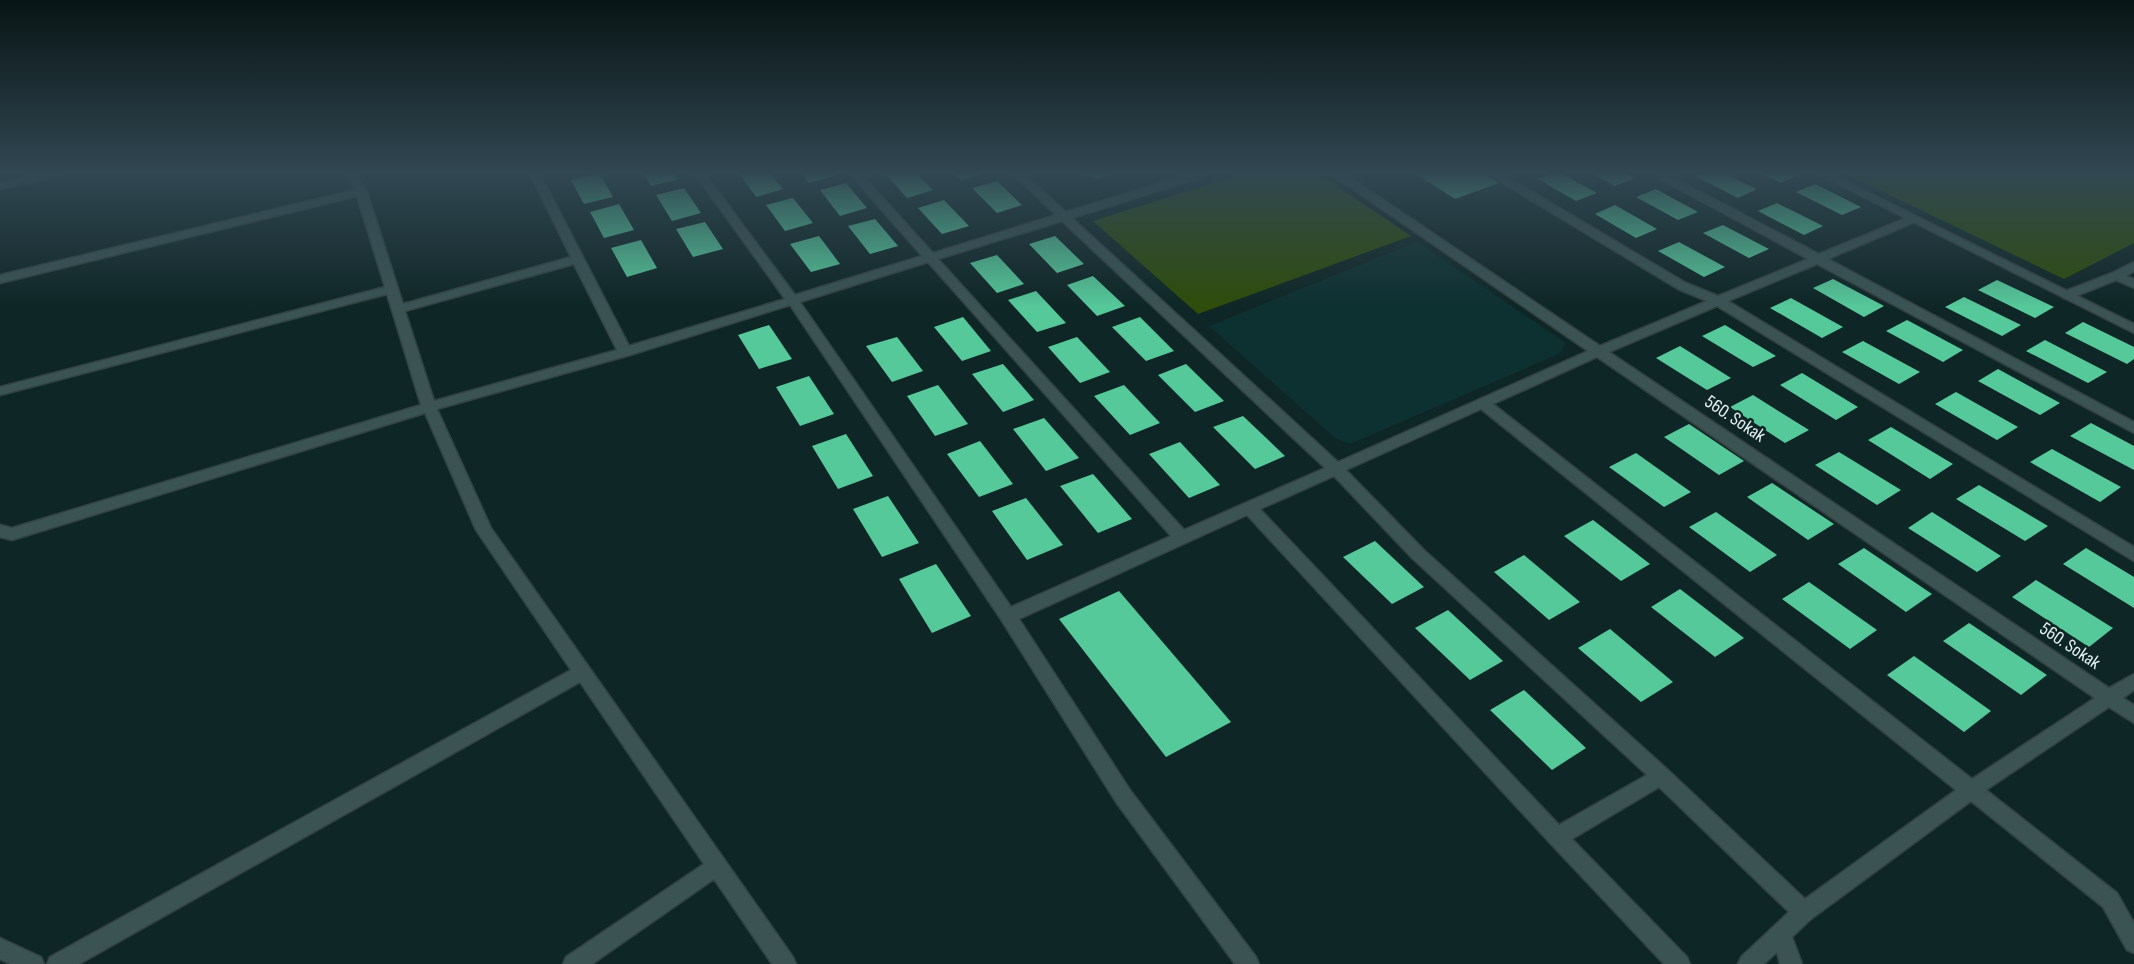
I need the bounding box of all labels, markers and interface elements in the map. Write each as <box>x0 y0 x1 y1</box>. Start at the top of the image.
street label: 560. Sokak <box>1700 390 1770 448</box>
street label: 560. Sokak <box>2035 617 2105 675</box>

